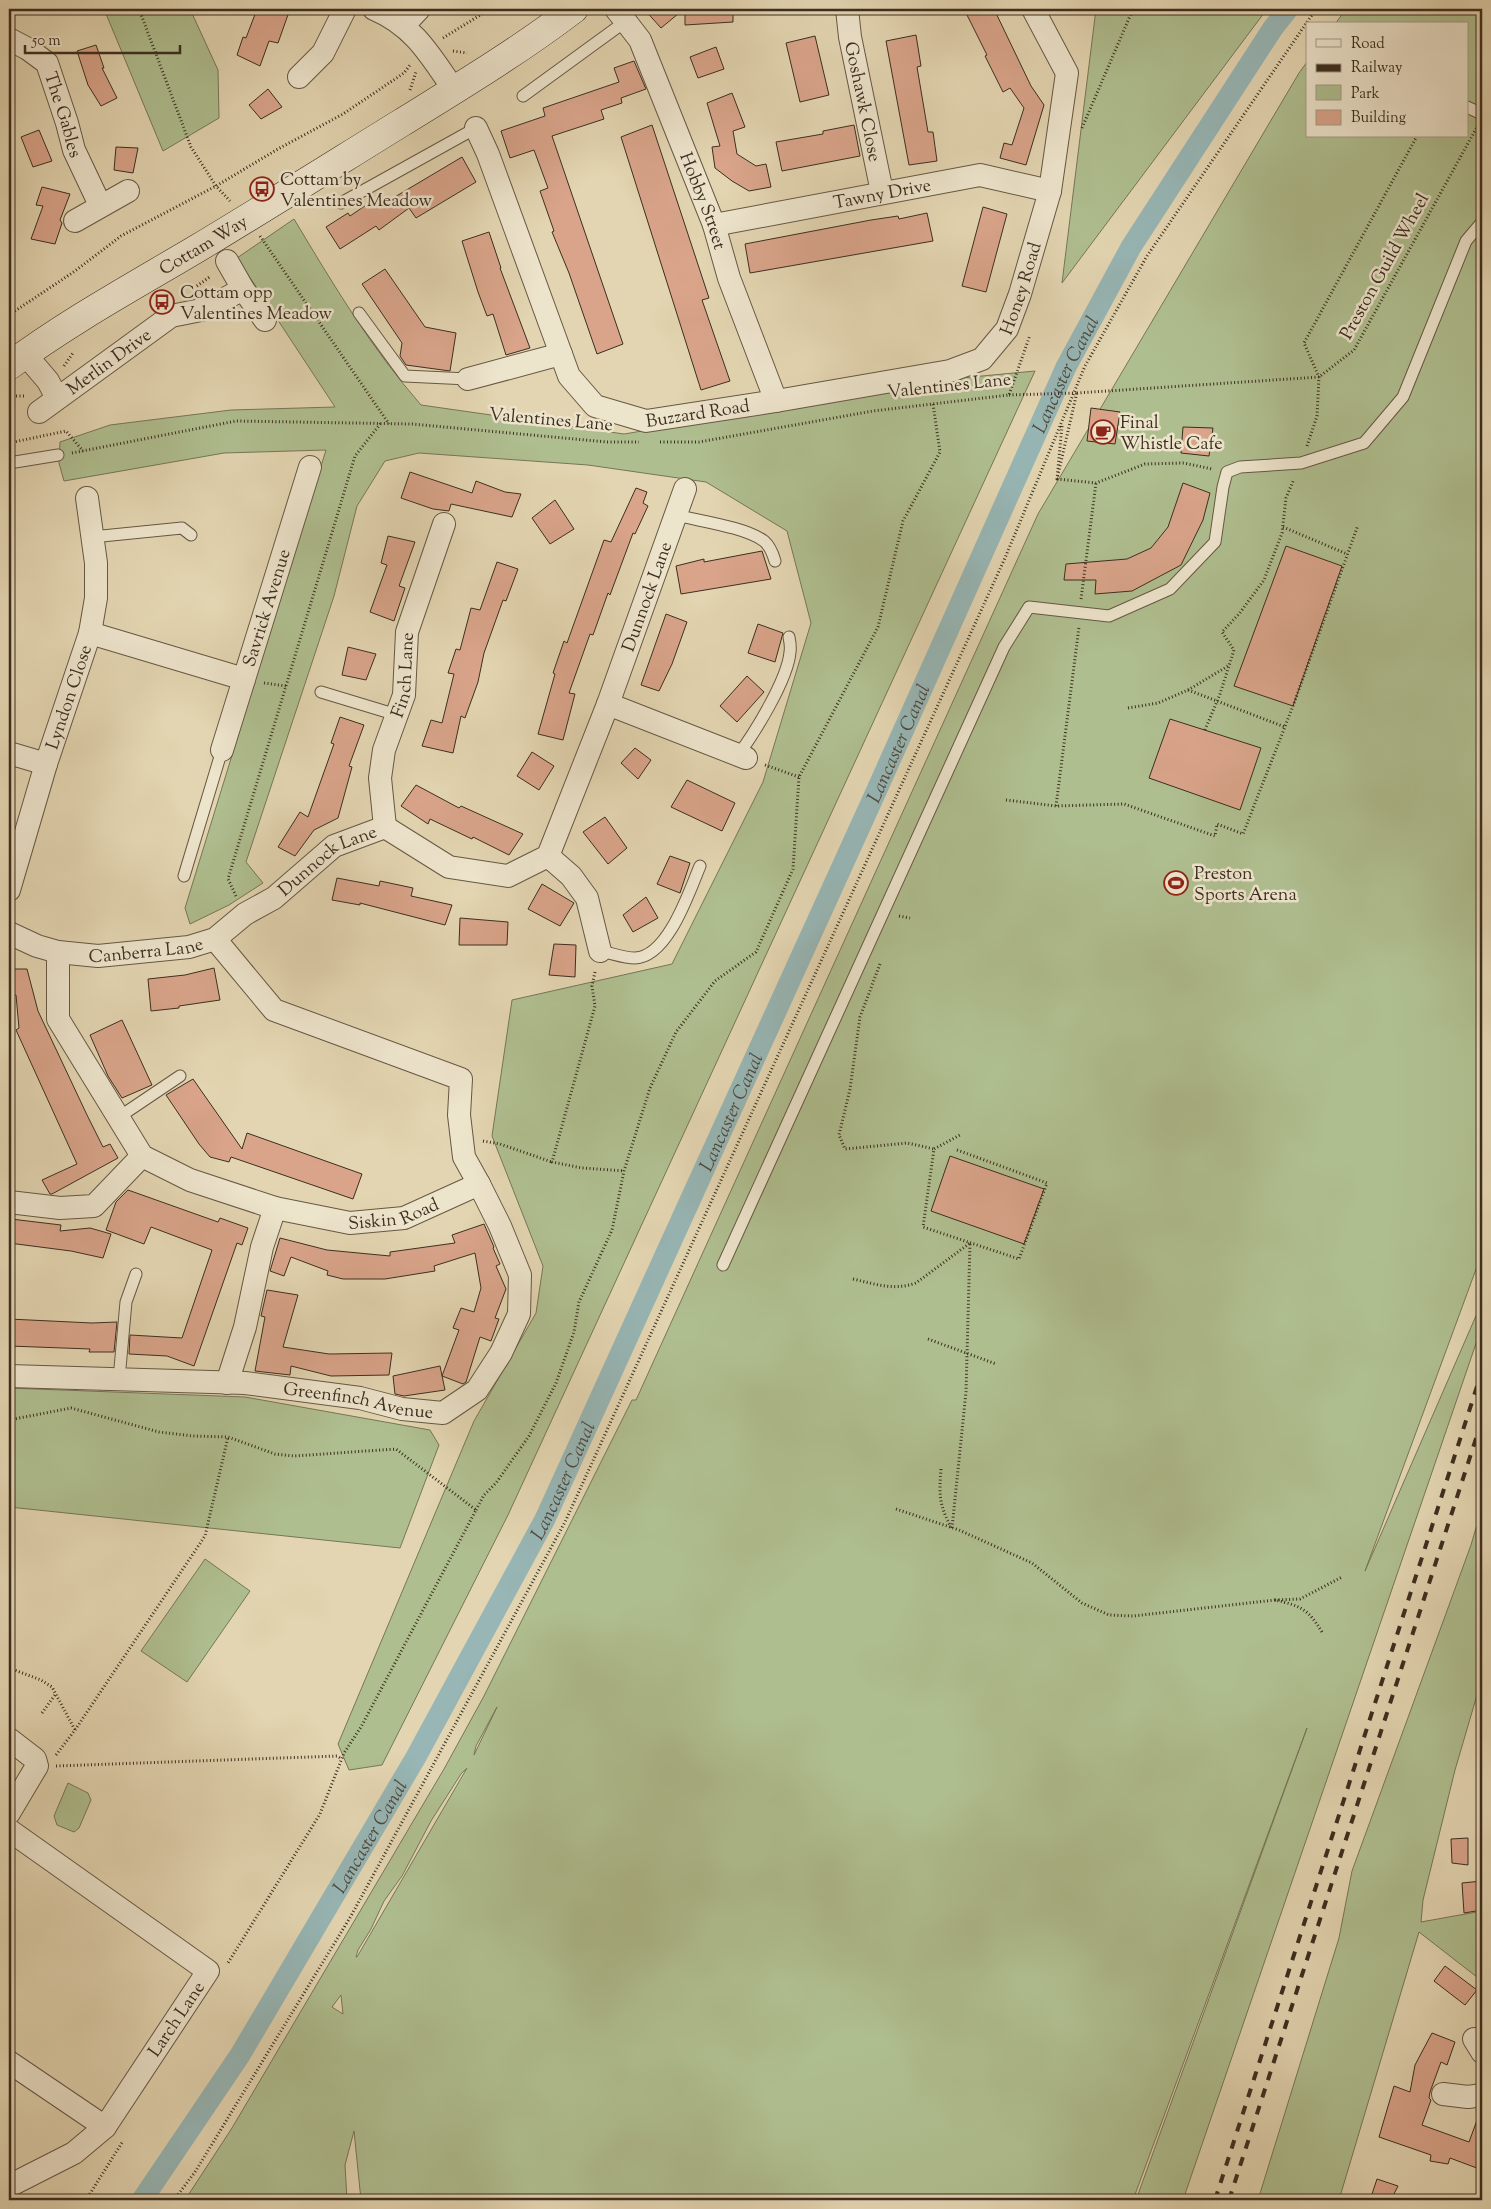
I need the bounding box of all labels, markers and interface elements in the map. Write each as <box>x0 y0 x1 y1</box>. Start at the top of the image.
scale bar <box>25 22 180 54</box>
legend <box>1306 22 1468 138</box>
text: 50 m <box>31 31 61 52</box>
text: Road <box>1351 34 1385 55</box>
street label: Goshawk Close <box>836 40 886 164</box>
text: Railway <box>1351 58 1403 79</box>
street label: The Gables <box>36 69 87 163</box>
text: Park <box>1351 84 1380 105</box>
text: Building <box>1351 108 1406 129</box>
street label: Hobby Street <box>671 149 731 253</box>
place label: Cottam by Valentines Meadow <box>280 168 432 215</box>
street label: Tawny Drive <box>831 173 933 217</box>
bus stop icon: Cottam by Valentines Meadow <box>249 176 275 202</box>
street label: Preston Guild Wheel <box>1335 189 1437 345</box>
street label: Cottam Way <box>155 210 253 283</box>
street label: Honey Road <box>995 240 1049 339</box>
place label: Cottam opp Valentines Meadow <box>180 281 332 328</box>
bus stop icon: Cottam opp Valentines Meadow <box>149 289 175 315</box>
water label: Lancaster Canal <box>1027 312 1107 438</box>
street label: Merlin Drive <box>62 323 158 403</box>
street label: Valentines Lane <box>886 368 1012 406</box>
street label: Buzzard Road <box>644 394 752 436</box>
street label: Valentines Lane <box>488 403 614 439</box>
place label: Final Whistle Cafe <box>1120 411 1223 458</box>
cafe icon: Final Whistle Cafe <box>1090 419 1116 445</box>
street label: Dunnock Lane <box>617 539 680 656</box>
street label: Savrick Avenue <box>238 546 299 670</box>
street label: Finch Lane <box>386 632 422 722</box>
street label: Lyndon Close <box>41 642 100 753</box>
water label: Lancaster Canal <box>862 681 938 808</box>
street label: Dunnock Lane <box>273 820 381 904</box>
place label: Preston Sports Arena <box>1194 862 1297 909</box>
sports icon: Preston Sports Arena <box>1163 870 1189 896</box>
street label: Canberra Lane <box>87 932 207 971</box>
water label: Lancaster Canal <box>694 1049 771 1177</box>
street label: Siskin Road <box>347 1193 444 1238</box>
street label: Greenfinch Avenue <box>282 1377 434 1427</box>
water label: Lancaster Canal <box>525 1418 603 1545</box>
water label: Lancaster Canal <box>327 1776 415 1899</box>
street label: Larch Lane <box>143 1977 213 2063</box>

